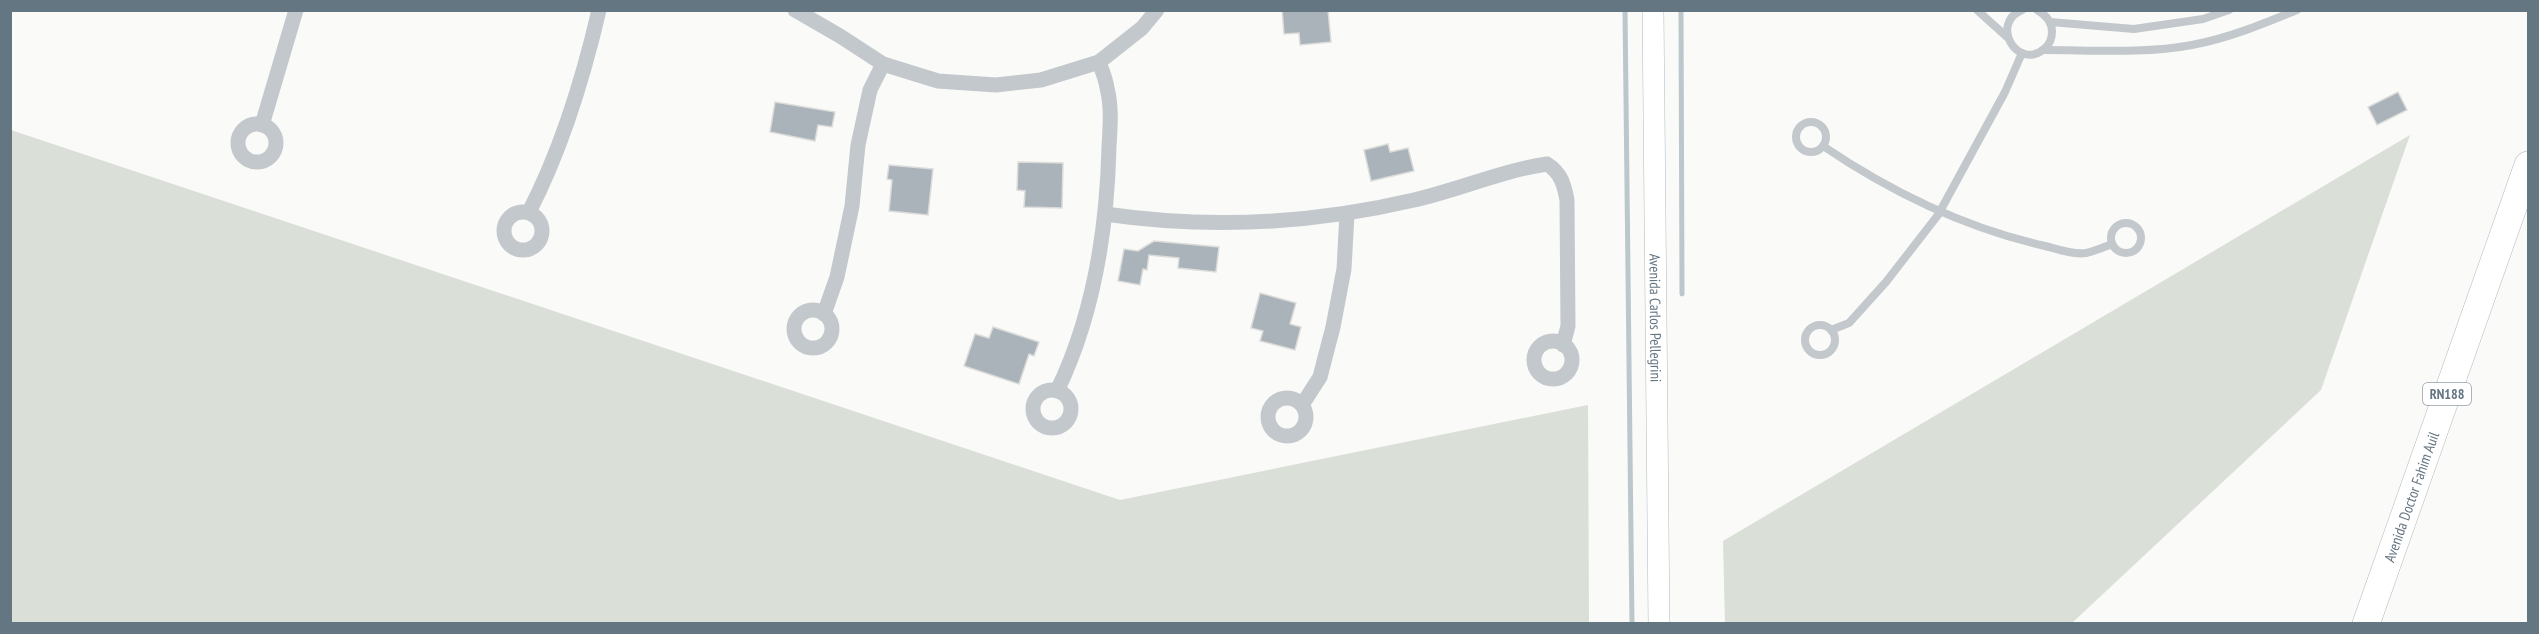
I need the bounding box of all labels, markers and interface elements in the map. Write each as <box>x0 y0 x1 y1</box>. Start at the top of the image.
street label: Avenida Carlos Pellegrini <box>1646 254 1666 382</box>
road number: RN188 <box>2423 383 2471 405</box>
street label: Avenida Doctor Fahim Auil <box>2379 429 2443 564</box>

